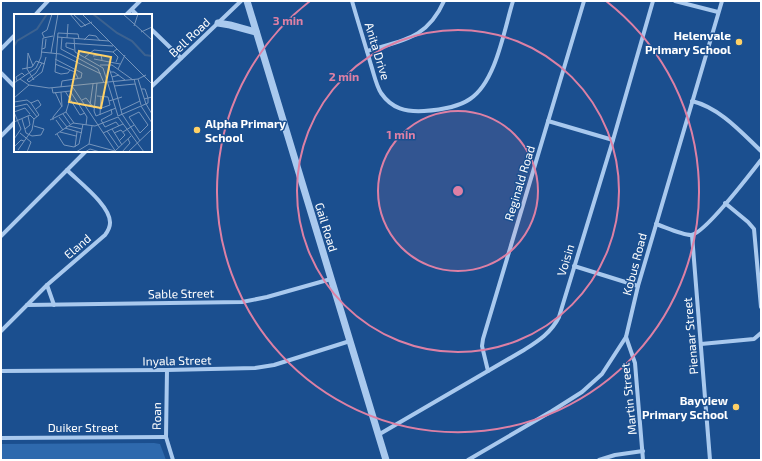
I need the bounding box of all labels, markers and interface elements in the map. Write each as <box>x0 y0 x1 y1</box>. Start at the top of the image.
text: 3 min <box>273 13 303 27</box>
inset map <box>14 14 152 152</box>
street label: Bell Road <box>166 14 212 60</box>
street label: Anita Drive <box>363 20 393 82</box>
place label: Helenvale Primary School <box>645 28 731 57</box>
marker: Helenvale Primary School <box>734 37 744 47</box>
text: 2 min <box>329 69 359 83</box>
place label: Alpha Primary School <box>205 116 286 144</box>
marker: Alpha Primary School <box>192 125 202 135</box>
text: 1 min <box>387 127 415 141</box>
street label: Reginald Road <box>501 144 537 222</box>
centre of rings <box>451 184 465 198</box>
street label: Gail Road <box>313 201 341 253</box>
street label: Eland <box>61 231 93 261</box>
street label: Kobus Road <box>619 231 649 297</box>
street label: Voisin <box>554 242 576 278</box>
street label: Sable Street <box>148 285 215 301</box>
street label: Pienaar Street <box>680 296 700 375</box>
street label: Inyala Street <box>142 352 212 368</box>
street label: Martin Street <box>617 362 639 436</box>
place label: Bayview Primary School <box>642 393 729 422</box>
street label: Roan <box>149 402 163 430</box>
marker: Bayview Primary School <box>731 402 741 412</box>
street label: Duiker Street <box>48 420 119 434</box>

